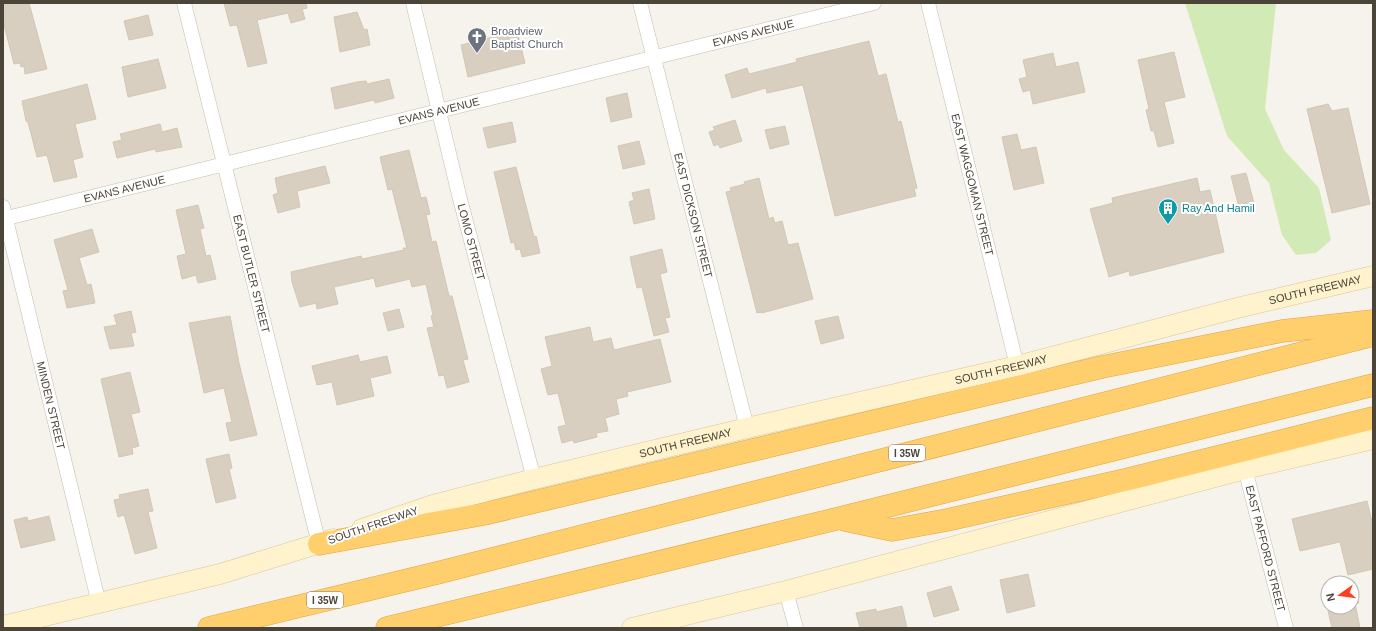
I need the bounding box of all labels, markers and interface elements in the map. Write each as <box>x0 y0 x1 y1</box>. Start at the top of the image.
street label: EVANS AVENUE <box>711 17 795 49</box>
place label: Broadview Baptist Church <box>491 25 563 50</box>
church icon: Broadview Baptist Church <box>466 26 488 54</box>
street label: EVANS AVENUE <box>397 95 481 127</box>
street label: EAST WAGGOMAN STREET <box>949 112 996 257</box>
street label: EAST DICKSON STREET <box>672 152 715 279</box>
street label: EVANS AVENUE <box>82 173 166 205</box>
building icon: Ray And Hamil <box>1157 197 1179 225</box>
street label: LOMO STREET <box>456 202 487 282</box>
place label: Ray And Hamil <box>1182 202 1255 214</box>
street label: EAST BUTLER STREET <box>231 213 272 334</box>
street label: SOUTH FREEWAY <box>1268 273 1363 306</box>
street label: SOUTH FREEWAY <box>954 352 1049 386</box>
street label: MINDEN STREET <box>35 360 67 451</box>
street label: SOUTH FREEWAY <box>638 426 734 460</box>
road number: I 35W <box>889 445 925 461</box>
street label: EAST PAFFORD STREET <box>1243 484 1288 613</box>
street label: SOUTH FREEWAY <box>326 504 420 546</box>
north arrow <box>1320 575 1360 615</box>
road number: I 35W <box>307 592 343 608</box>
text: N <box>1324 592 1337 603</box>

